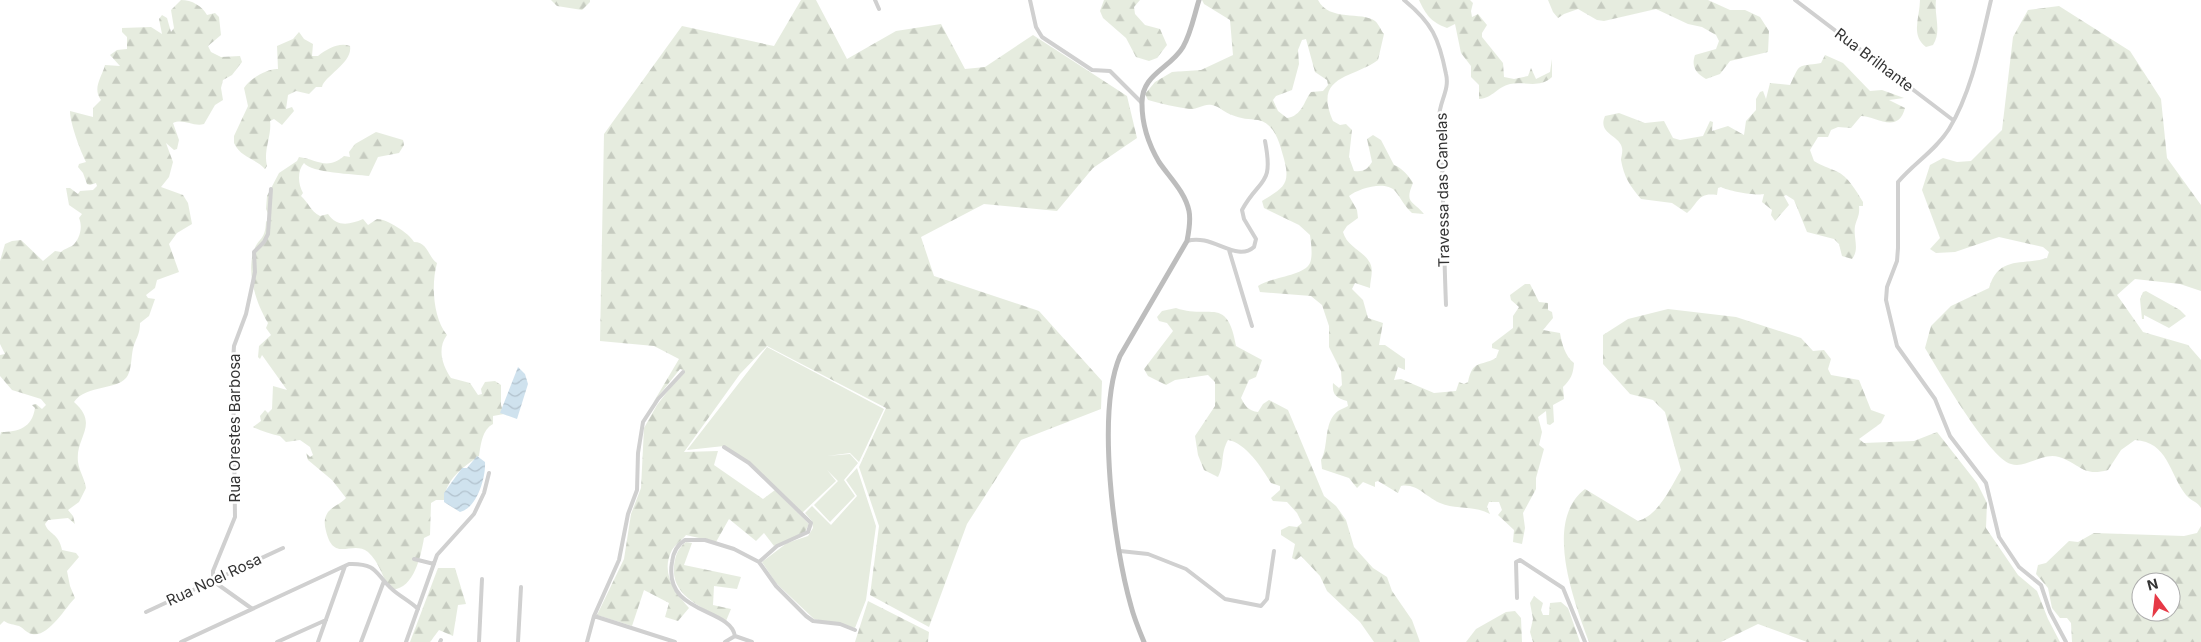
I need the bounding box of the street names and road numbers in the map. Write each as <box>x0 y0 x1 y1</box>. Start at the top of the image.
street label: Rua Brilhante <box>1831 24 1917 95</box>
street label: Travessa das Canelas <box>1432 112 1453 268</box>
street label: Rua Orestes Barbosa <box>225 354 244 502</box>
street label: Rua Noel Rosa <box>163 549 264 610</box>

